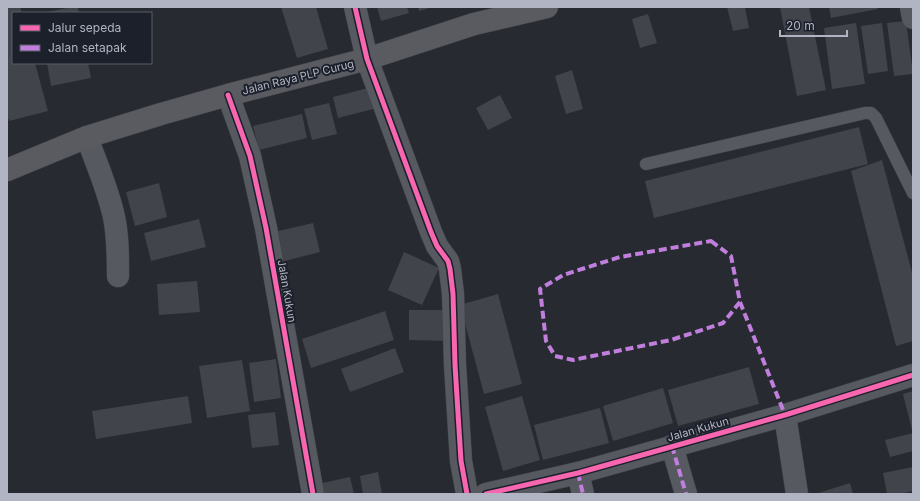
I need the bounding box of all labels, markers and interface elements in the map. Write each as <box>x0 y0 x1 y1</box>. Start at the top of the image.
legend <box>12 12 152 64</box>
scale bar <box>780 12 847 38</box>
text: 20 m <box>786 18 815 33</box>
text: Jalur sepeda <box>48 20 121 35</box>
text: Jalan setapak <box>48 40 127 55</box>
street label: Jalan Raya PLP Curug <box>241 56 355 98</box>
street label: Jalan Kukun <box>275 259 299 323</box>
street label: Jalan Kukun <box>666 414 730 444</box>

